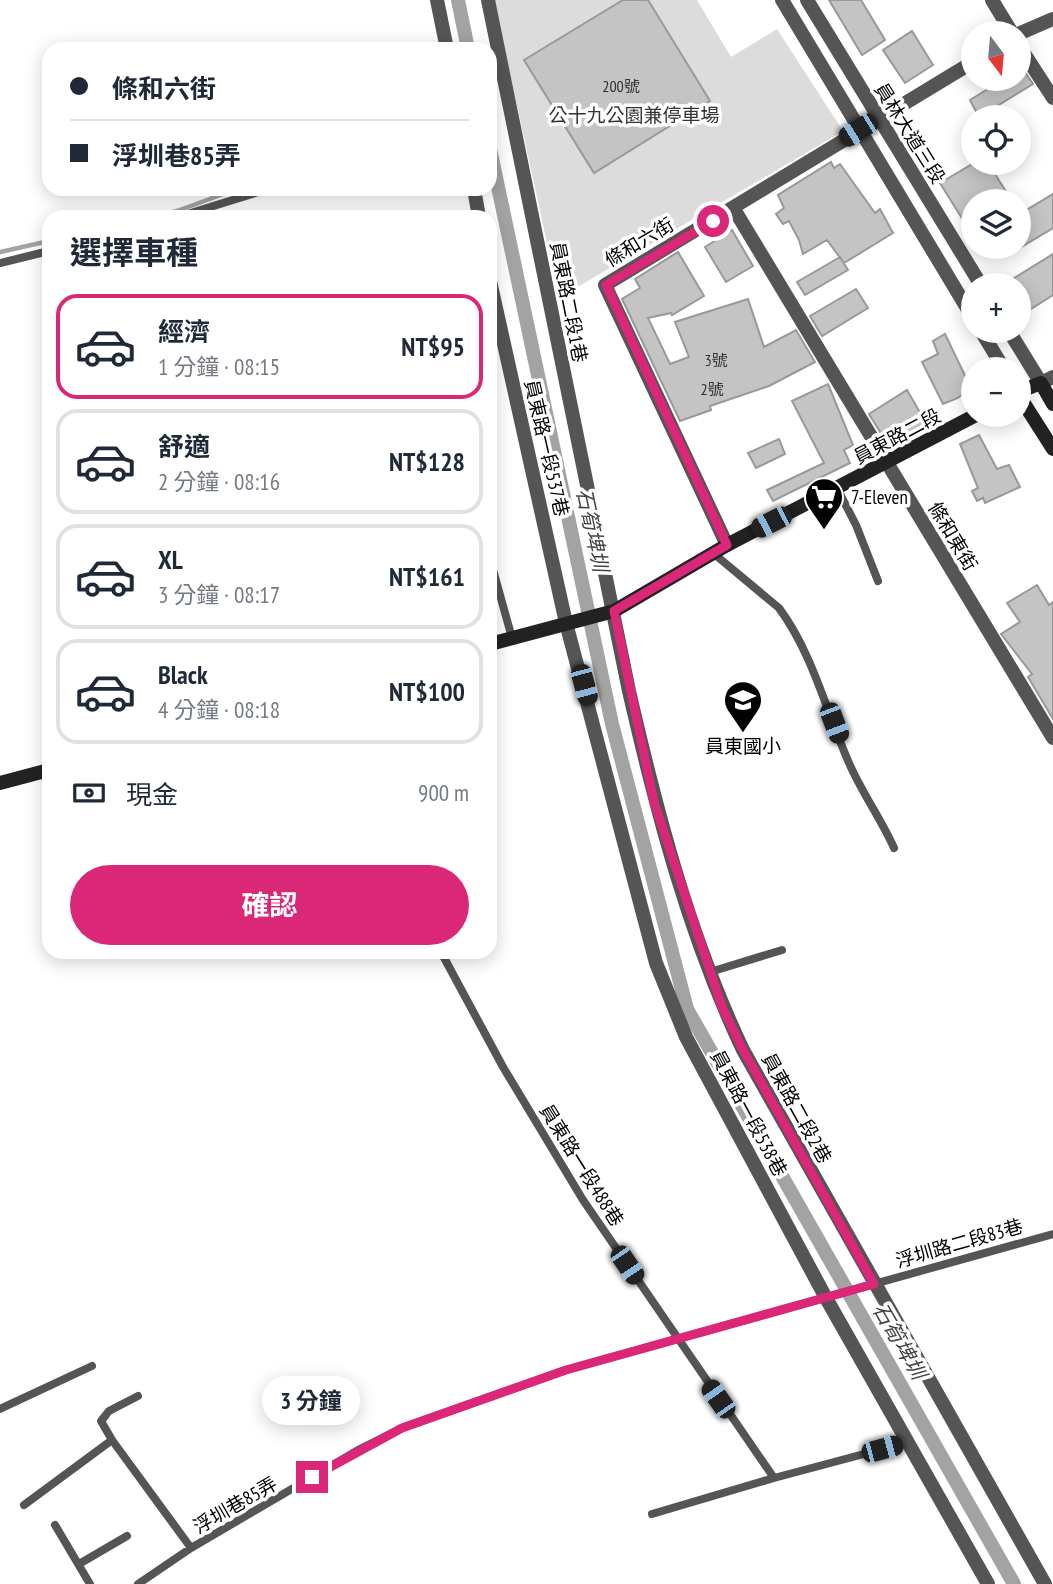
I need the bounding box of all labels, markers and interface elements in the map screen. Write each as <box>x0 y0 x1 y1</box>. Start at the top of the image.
north arrow <box>961 21 1031 91</box>
map controls <box>961 21 1031 427</box>
text: 條和六街 <box>112 72 216 105</box>
house number: 200號 <box>602 76 640 96</box>
street label: 員林大道三段 <box>870 78 950 188</box>
park label: 公十九公園兼停車場 <box>548 103 720 127</box>
button: locate <box>961 105 1031 175</box>
car <box>835 110 882 150</box>
text: 浮圳巷85弄 <box>112 139 241 172</box>
button: layers <box>961 189 1031 259</box>
route start <box>697 205 729 237</box>
street label: 條和六街 <box>600 212 678 272</box>
text: 選擇車種 <box>70 231 198 273</box>
street label: 員東路二段1巷 <box>546 240 592 364</box>
button: + <box>961 273 1031 343</box>
icon: car <box>74 315 137 378</box>
text: 經濟 <box>158 315 210 348</box>
text: NT$95 <box>401 330 465 363</box>
house number: 3號 <box>704 350 728 370</box>
text: 1 分鐘 · 08:15 <box>158 352 280 381</box>
button: − <box>961 357 1031 427</box>
street label: 員東路一段537巷 <box>520 377 574 519</box>
house number: 2號 <box>700 379 724 399</box>
street label: 員東路二段 <box>849 403 945 469</box>
icon: car <box>74 430 137 493</box>
text: 舒適 <box>158 430 210 463</box>
text: NT$128 <box>389 445 465 478</box>
text: 2 分鐘 · 08:16 <box>158 467 280 496</box>
supermarket icon: 7-Eleven <box>803 476 845 531</box>
place label: 7-Eleven <box>851 485 908 509</box>
water label: 石筍埤圳 <box>571 486 615 577</box>
street label: 條和東街 <box>923 497 983 575</box>
car <box>748 503 795 541</box>
text: XL <box>158 543 183 576</box>
icon: car <box>74 545 137 608</box>
text: NT$161 <box>389 560 465 593</box>
text: 3 分鐘 · 08:17 <box>158 580 280 609</box>
text: Black <box>158 658 208 691</box>
icon: car <box>74 660 137 723</box>
car <box>569 662 600 708</box>
text: NT$100 <box>389 675 465 708</box>
school or university icon: 員東國小 <box>722 679 764 734</box>
text: 4 分鐘 · 08:18 <box>158 695 280 724</box>
car <box>817 700 852 746</box>
place label: 員東國小 <box>705 734 781 758</box>
icon: cash <box>70 774 108 812</box>
text: 現金 <box>126 778 178 811</box>
text: 900 m <box>418 778 469 807</box>
button: 確認 <box>70 865 469 945</box>
street label: 員東路一段538巷 <box>706 1046 792 1180</box>
street label: 員東路二段2巷 <box>757 1049 837 1167</box>
street label: 員東路一段488巷 <box>535 1099 629 1231</box>
street label: 浮圳路二段83巷 <box>893 1213 1025 1273</box>
car <box>607 1242 648 1288</box>
water label: 石筍埤圳 <box>867 1298 934 1386</box>
callout: 3 分鐘 <box>263 1376 361 1424</box>
car <box>698 1376 739 1422</box>
text: 3 分鐘 <box>280 1386 342 1415</box>
car <box>859 1433 906 1465</box>
route end <box>296 1461 328 1493</box>
street label: 浮圳巷85弄 <box>189 1471 281 1539</box>

